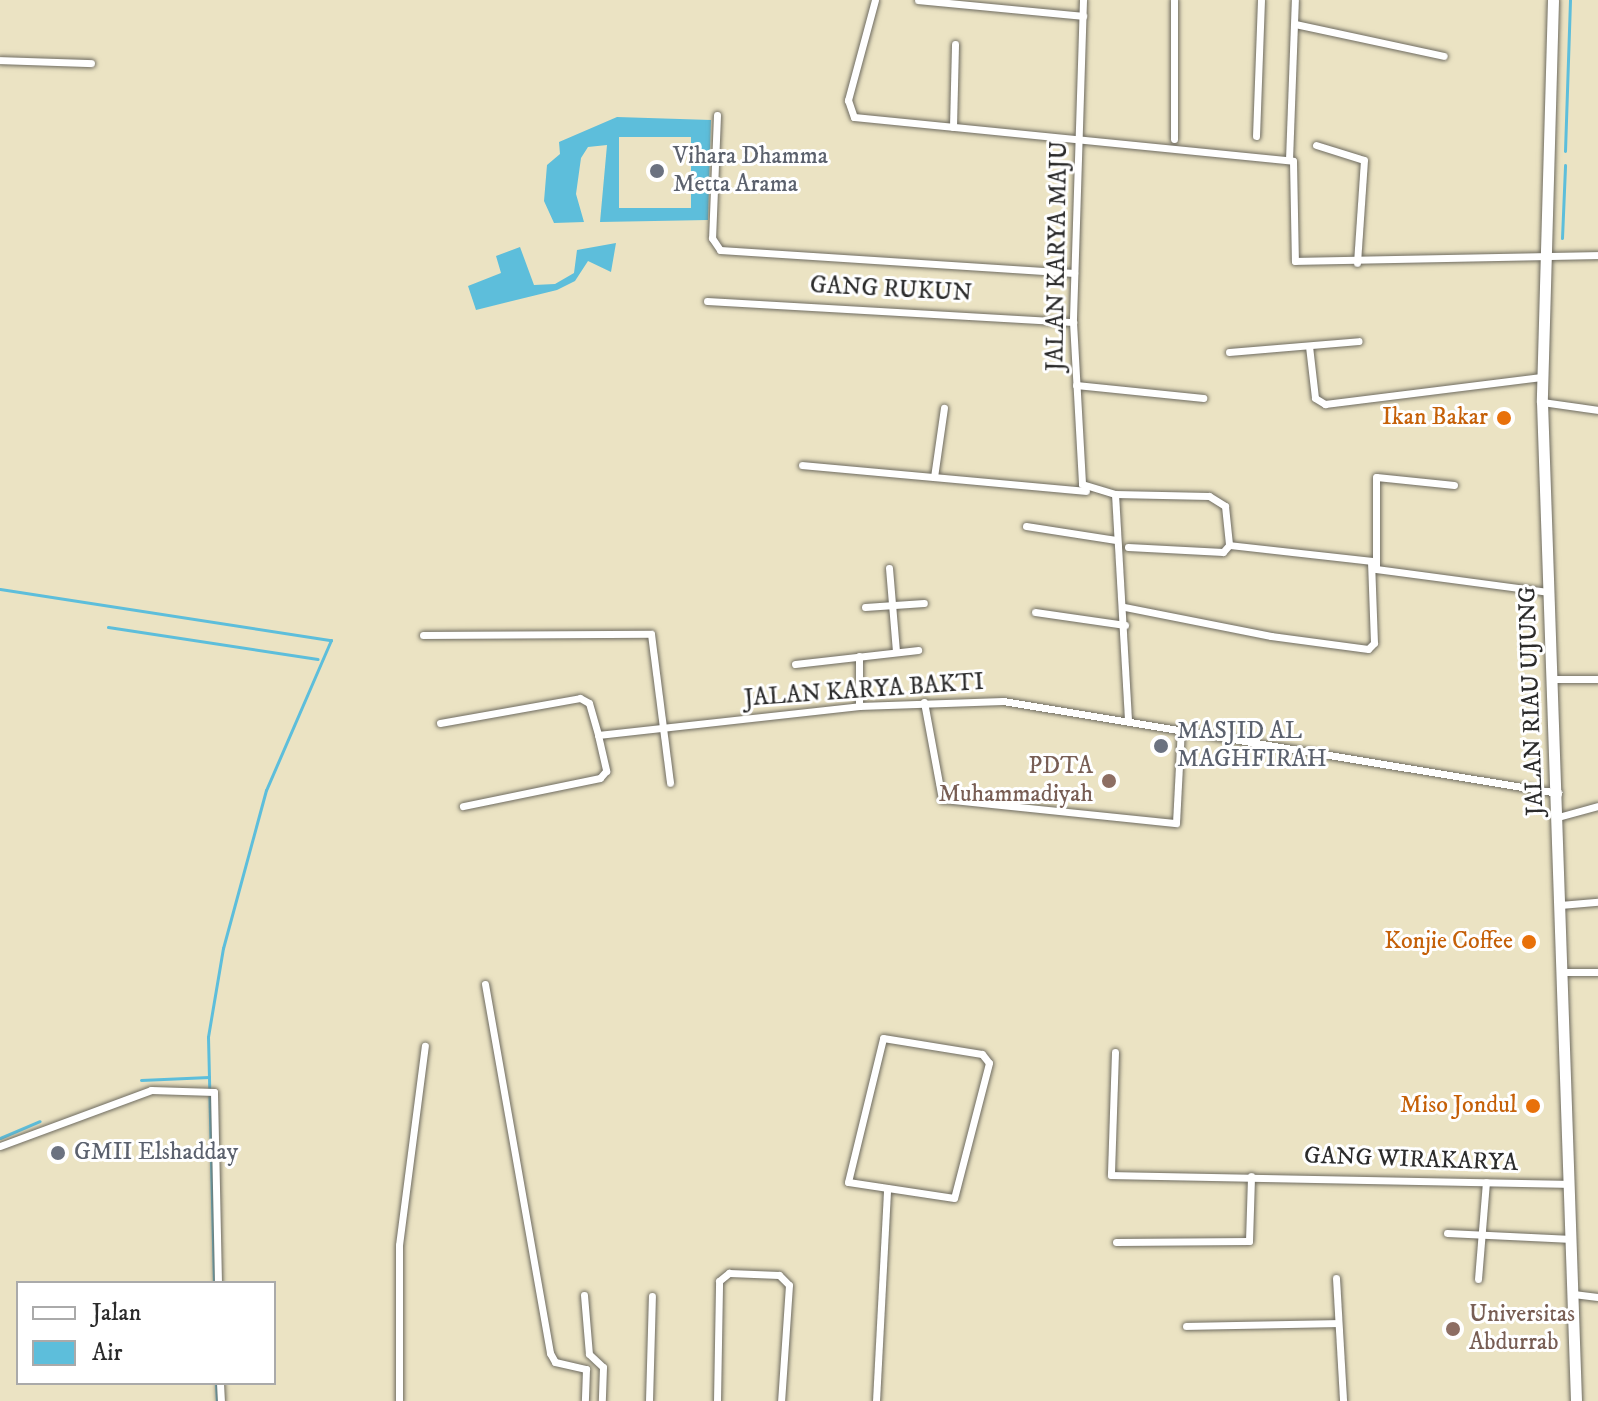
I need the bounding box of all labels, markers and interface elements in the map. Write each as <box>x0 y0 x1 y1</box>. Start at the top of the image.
street label: JALAN KARYA MAJU <box>1042 141 1074 371</box>
place label: Vihara Dhamma Metta Arama <box>673 143 828 199</box>
marker: Vihara Dhamma Metta Arama <box>648 162 666 180</box>
street label: GANG RUKUN <box>809 271 973 309</box>
place label: Ikan Bakar <box>1382 404 1488 432</box>
marker: Ikan Bakar <box>1495 409 1513 427</box>
street label: JALAN RIAU UJUNG <box>1514 586 1550 816</box>
street label: JALAN KARYA BAKTI <box>743 668 985 714</box>
place label: MASJID AL MAGHFIRAH <box>1177 718 1327 774</box>
marker: MASJID AL MAGHFIRAH <box>1152 737 1170 755</box>
place label: PDTA Muhammadiyah <box>938 753 1093 809</box>
marker: PDTA Muhammadiyah <box>1100 772 1118 790</box>
place label: Konjie Coffee <box>1384 928 1513 956</box>
marker: Konjie Coffee <box>1520 933 1538 951</box>
place label: Miso Jondul <box>1400 1092 1517 1120</box>
marker: Miso Jondul <box>1524 1097 1542 1115</box>
place label: GMII Elshadday <box>74 1139 238 1167</box>
street label: GANG WIRAKARYA <box>1303 1142 1519 1178</box>
marker: GMII Elshadday <box>49 1144 67 1162</box>
legend <box>16 1281 276 1385</box>
text: Jalan <box>92 1298 141 1328</box>
place label: Universitas Abdurrab <box>1469 1301 1575 1357</box>
marker: Universitas Abdurrab <box>1444 1320 1462 1338</box>
text: Air <box>92 1338 122 1368</box>

